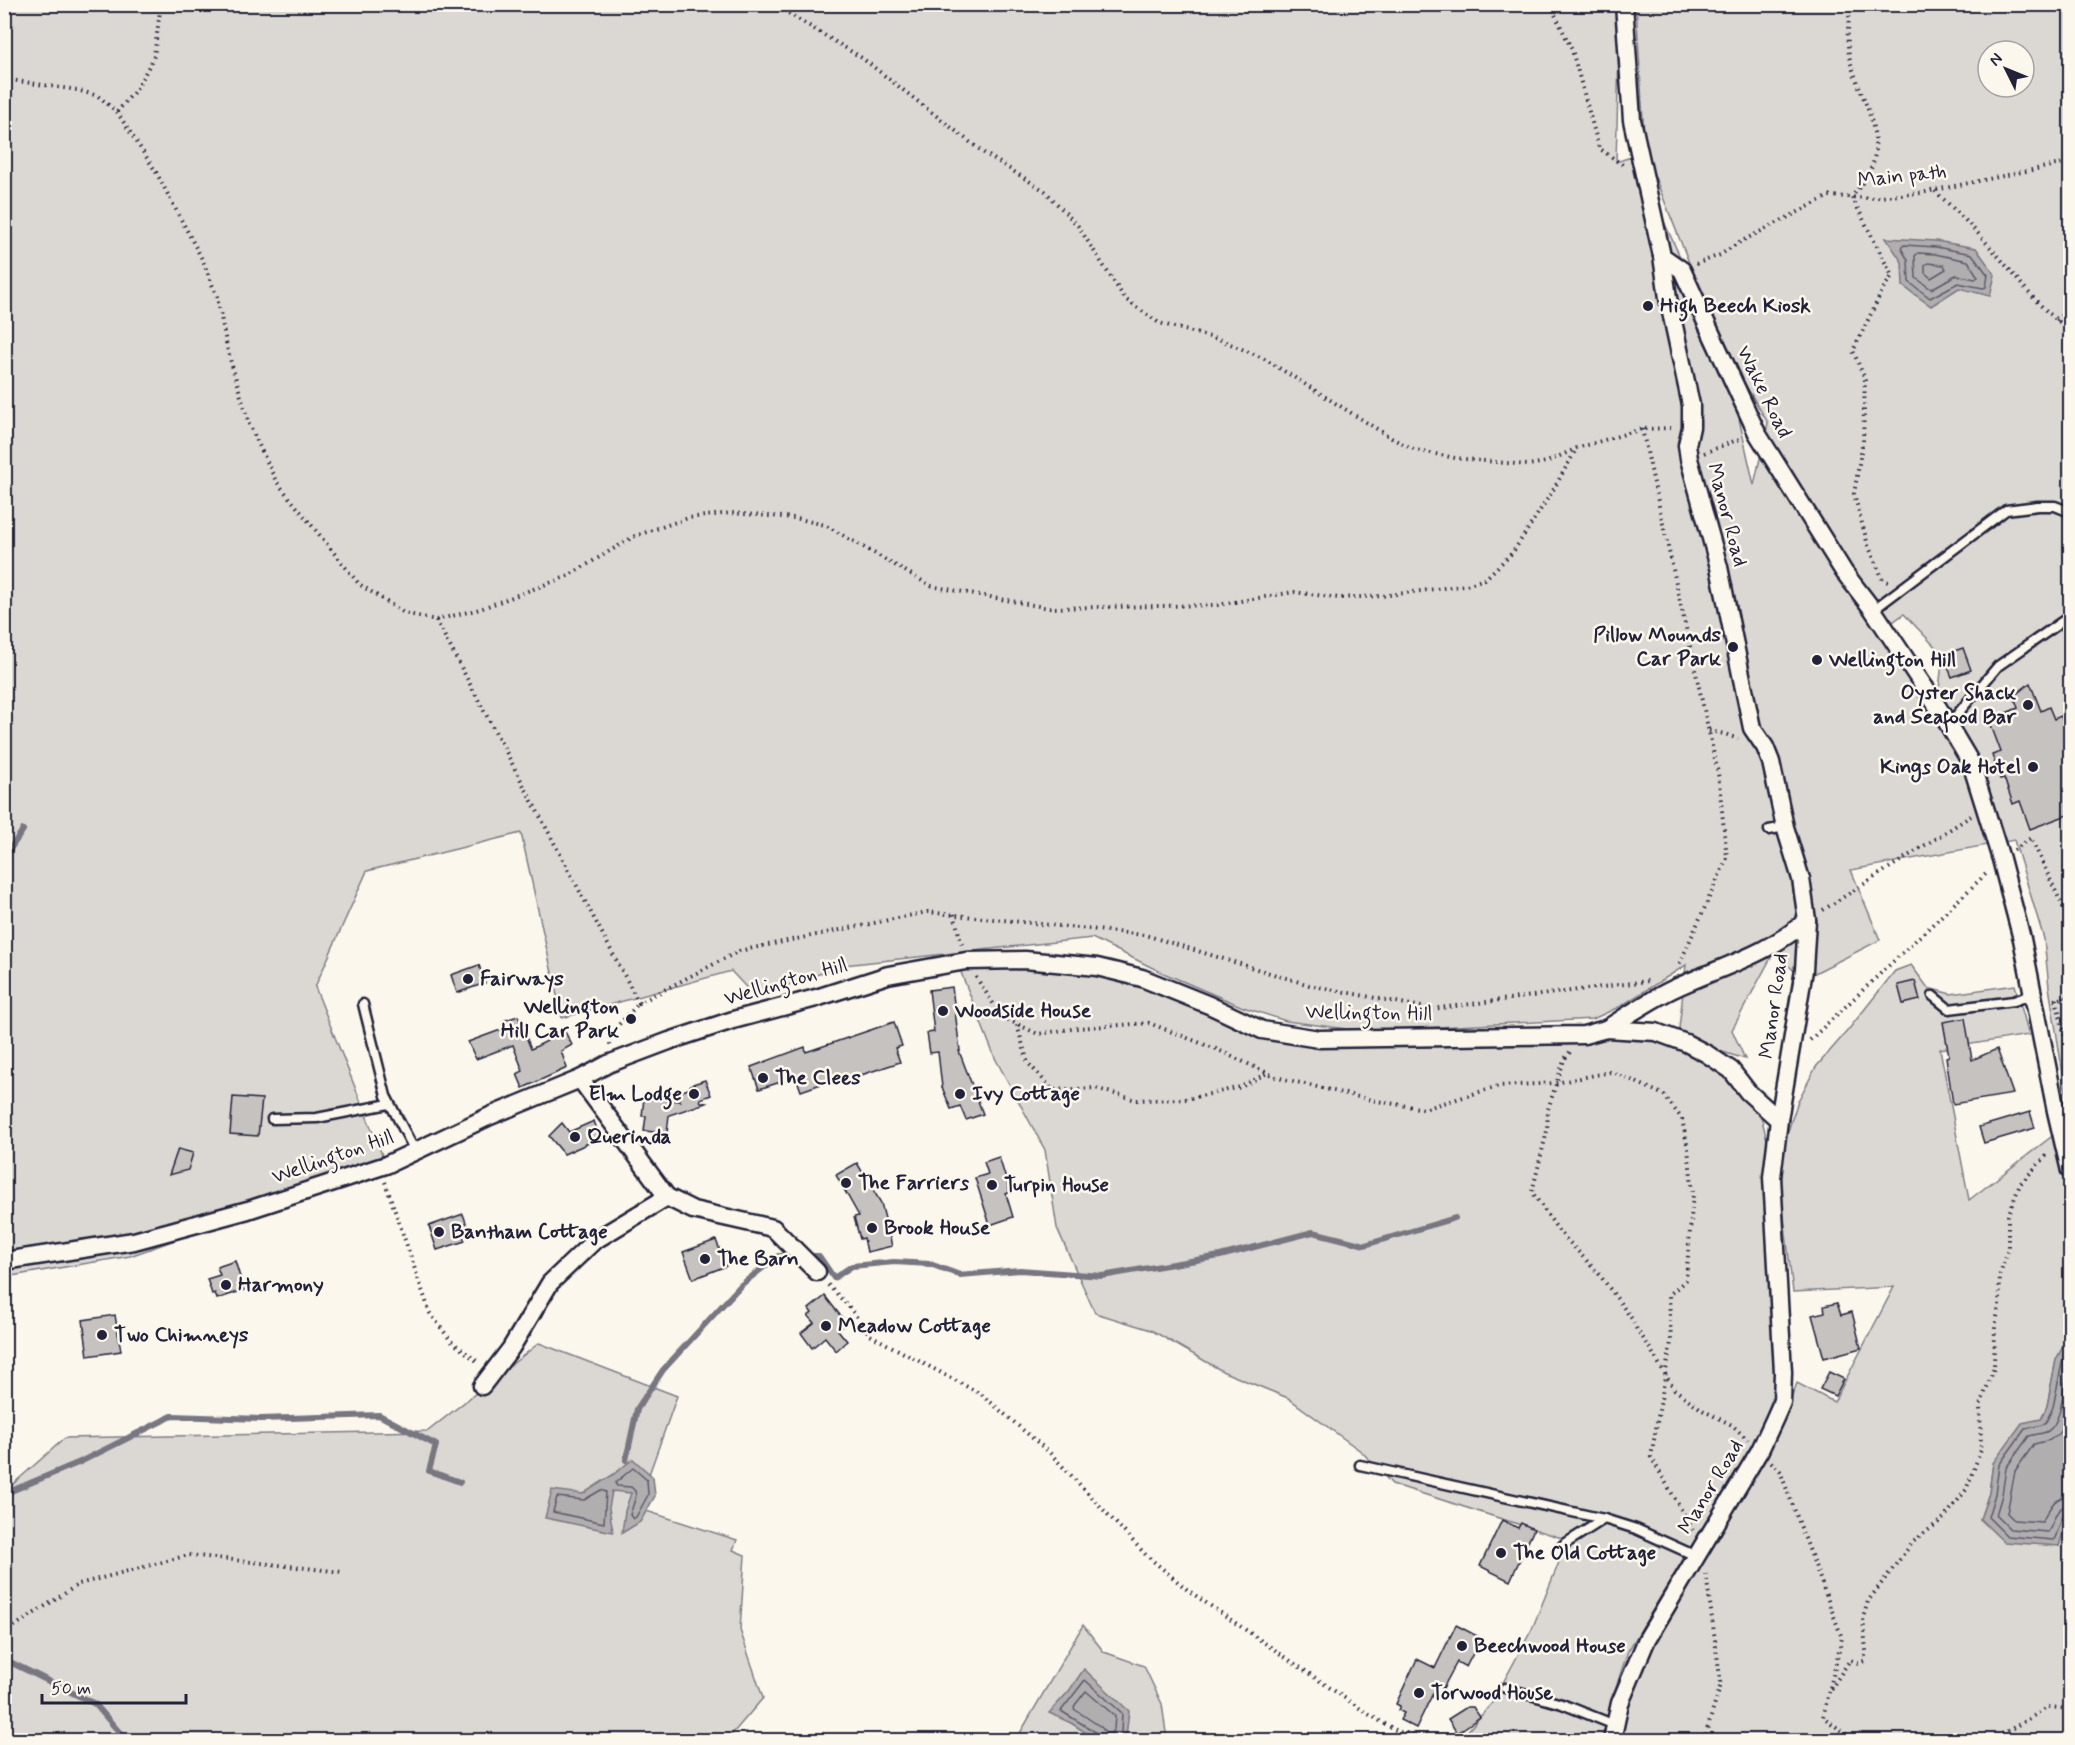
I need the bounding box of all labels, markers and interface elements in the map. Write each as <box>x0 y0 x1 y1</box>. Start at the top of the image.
north arrow <box>1976 39 2036 99</box>
text: N <box>1985 49 2007 71</box>
street label: Main path <box>1856 157 1948 195</box>
place label: High Beech Kiosk <box>1660 292 1811 322</box>
marker: High Beech Kiosk <box>1641 299 1655 313</box>
street label: Wake Road <box>1730 341 1798 443</box>
street label: Manor Road <box>1700 460 1754 570</box>
place label: Pillow Mounds Car Park <box>1593 621 1722 673</box>
marker: Pillow Mounds Car Park <box>1726 640 1740 654</box>
place label: Wellington Hill <box>1828 646 1956 676</box>
marker: Wellington Hill <box>1810 653 1824 667</box>
place label: Oyster Shack and Seafood Bar <box>1873 679 2017 733</box>
marker: Oyster Shack and Seafood Bar <box>2021 698 2035 712</box>
place label: Kings Oak Hotel <box>1880 753 2021 783</box>
marker: Kings Oak Hotel <box>2026 760 2040 774</box>
street label: Wellington Hill <box>721 951 852 1015</box>
street label: Manor Road <box>1753 951 1795 1061</box>
place label: Fairways <box>480 965 564 993</box>
marker: Fairways <box>461 972 475 986</box>
place label: Wellington Hill Car Park <box>501 993 619 1045</box>
place label: Woodside House <box>954 997 1092 1025</box>
street label: Wellington Hill <box>1305 998 1433 1030</box>
marker: Woodside House <box>936 1004 950 1018</box>
marker: Wellington Hill Car Park <box>624 1012 638 1026</box>
place label: The Clees <box>775 1064 861 1092</box>
marker: The Clees <box>756 1071 770 1085</box>
place label: Elm Lodge <box>588 1080 682 1110</box>
place label: Ivy Cottage <box>972 1080 1080 1108</box>
marker: Elm Lodge <box>687 1087 701 1101</box>
marker: Ivy Cottage <box>953 1087 967 1101</box>
street label: Wellington Hill <box>268 1123 398 1193</box>
place label: Querinda <box>587 1123 671 1151</box>
marker: Querinda <box>568 1130 582 1144</box>
place label: The Farriers <box>858 1169 970 1197</box>
place label: Turpin House <box>1004 1171 1109 1199</box>
marker: The Farriers <box>839 1176 853 1190</box>
marker: Turpin House <box>985 1178 999 1192</box>
place label: Brook House <box>884 1214 991 1242</box>
place label: Bantham Cottage <box>451 1218 608 1246</box>
marker: Brook House <box>865 1221 879 1235</box>
marker: Bantham Cottage <box>432 1225 446 1239</box>
place label: The Barn <box>717 1245 799 1273</box>
marker: The Barn <box>698 1252 712 1266</box>
place label: Harmony <box>238 1271 324 1299</box>
marker: Harmony <box>219 1278 233 1292</box>
place label: Meadow Cottage <box>838 1312 991 1340</box>
marker: Meadow Cottage <box>819 1319 833 1333</box>
place label: Two Chimneys <box>114 1321 249 1349</box>
marker: Two Chimneys <box>95 1328 109 1342</box>
street label: Manor Road <box>1672 1434 1750 1540</box>
place label: The Old Cottage <box>1513 1539 1656 1567</box>
marker: The Old Cottage <box>1494 1546 1508 1560</box>
place label: Beechwood House <box>1474 1632 1626 1660</box>
marker: Beechwood House <box>1455 1639 1469 1653</box>
scale bar <box>42 1667 186 1705</box>
text: 50 m <box>51 1677 91 1701</box>
place label: Torwood House <box>1431 1679 1553 1707</box>
marker: Torwood House <box>1412 1686 1426 1700</box>

